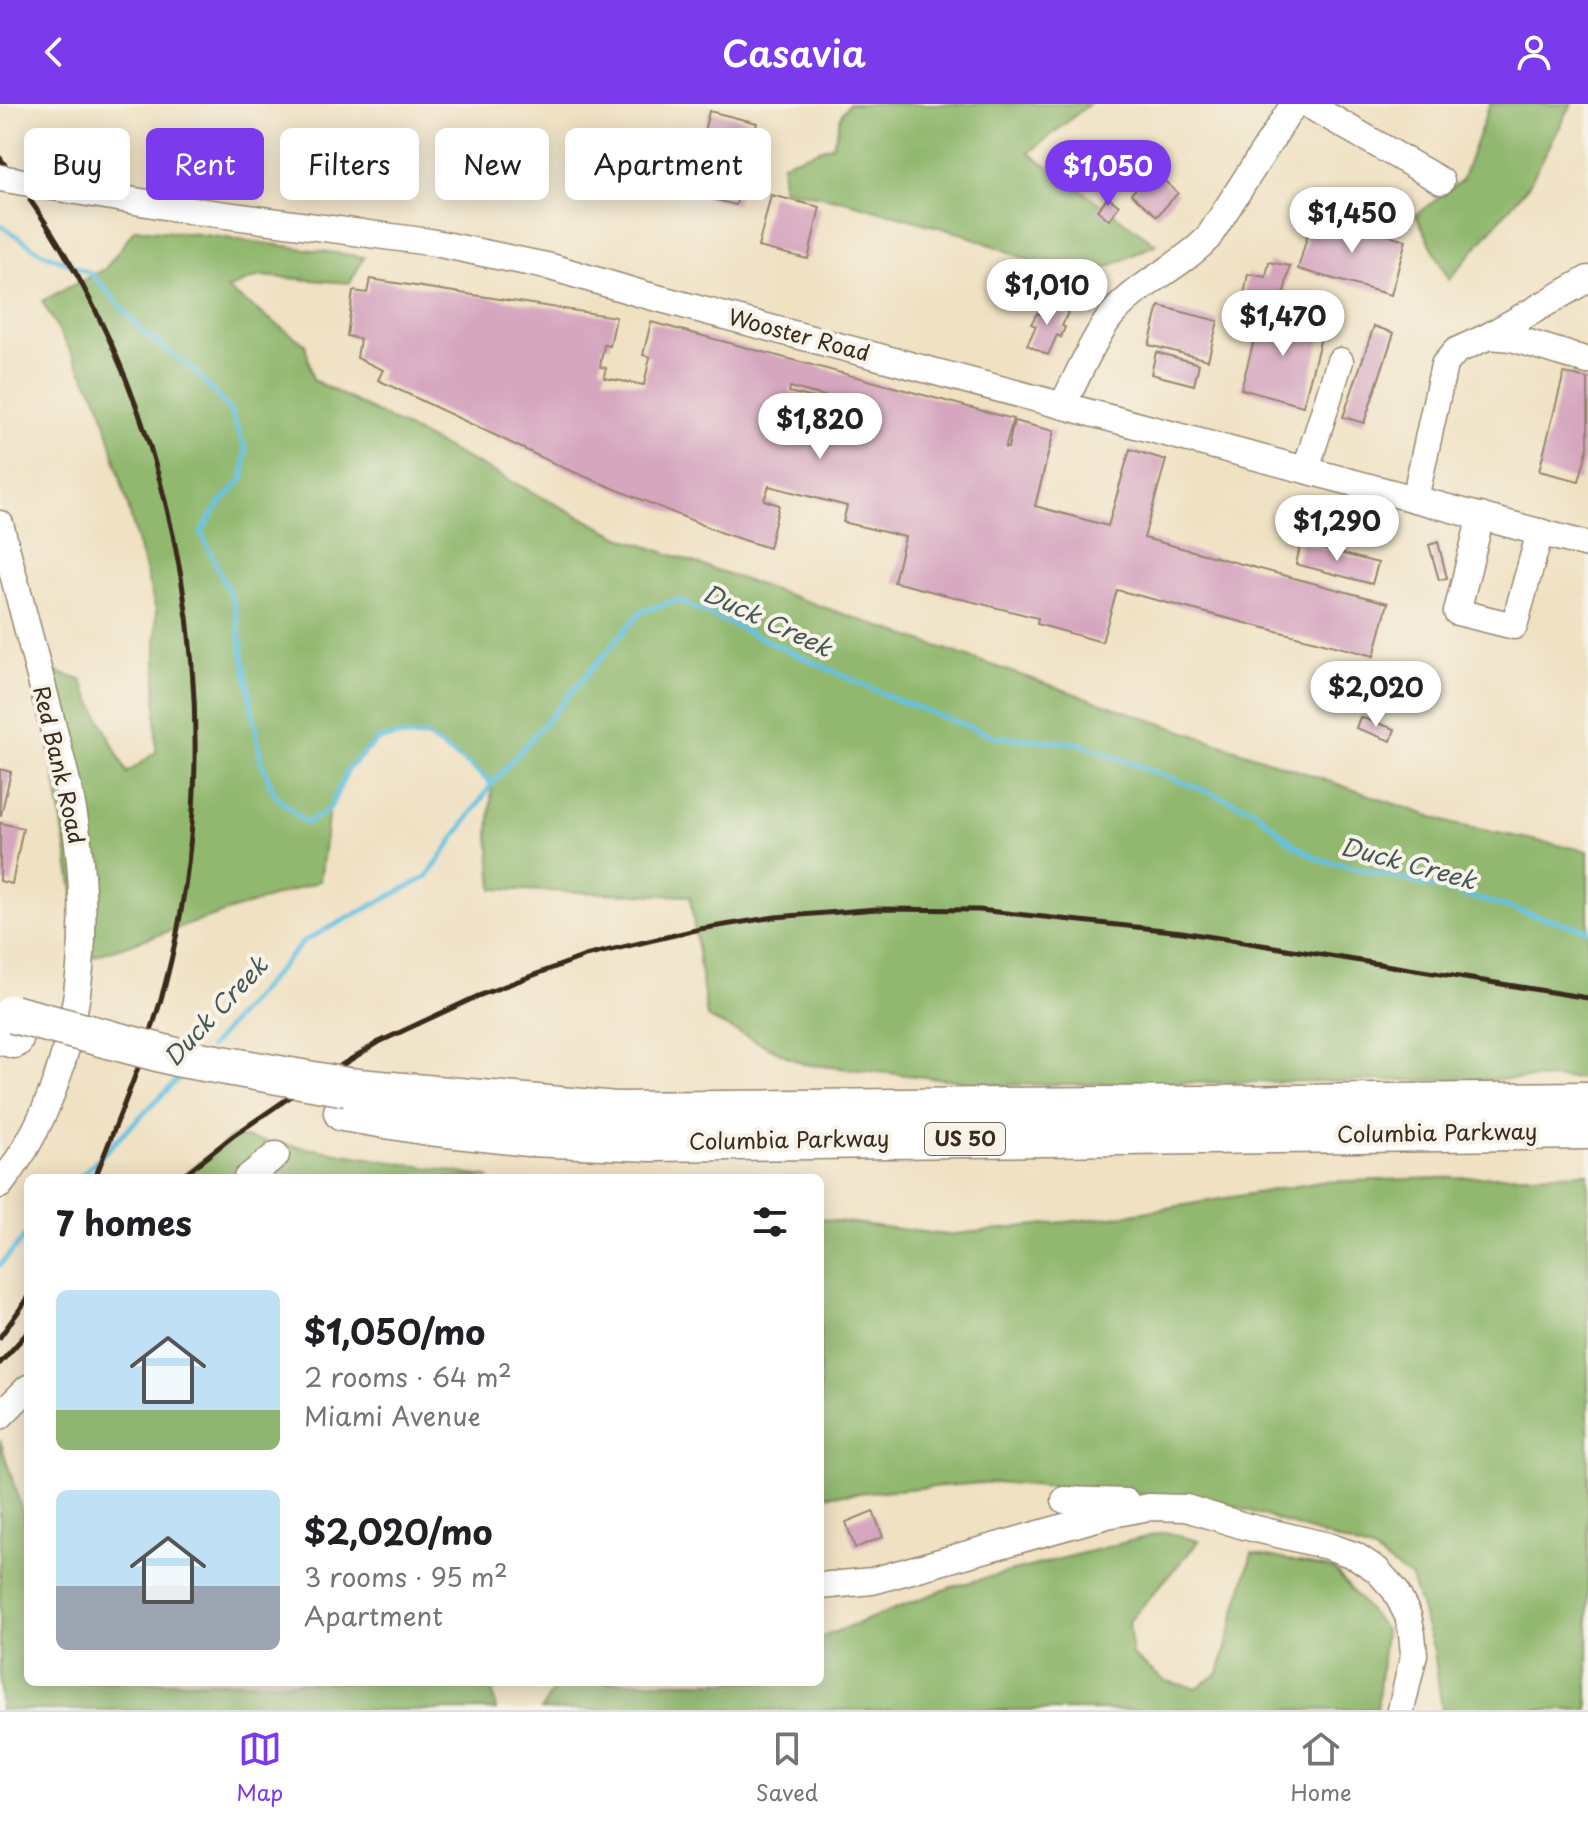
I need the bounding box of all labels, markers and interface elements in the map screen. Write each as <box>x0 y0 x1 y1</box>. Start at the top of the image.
text: Casavia <box>722 25 866 79</box>
icon: back <box>32 30 76 74</box>
icon: person <box>1512 30 1556 74</box>
chip: Buy <box>24 128 130 200</box>
chip: Rent <box>146 128 264 200</box>
chip: Filters <box>280 128 419 200</box>
chip: New <box>435 128 549 200</box>
chip: Apartment <box>565 128 771 200</box>
pin: $1,050 <box>1043 140 1173 208</box>
text: $1,050 <box>1063 146 1153 185</box>
pin: $1,450 <box>1287 187 1417 255</box>
text: $1,450 <box>1308 193 1396 232</box>
pin: $1,010 <box>982 259 1112 327</box>
text: $1,010 <box>1005 265 1089 304</box>
pin: $1,470 <box>1218 290 1348 358</box>
text: $1,470 <box>1240 296 1326 335</box>
street label: Wooster Road <box>725 299 874 368</box>
pin: $1,820 <box>755 393 885 461</box>
text: $1,820 <box>776 399 864 438</box>
pin: $1,290 <box>1272 495 1402 563</box>
text: $1,290 <box>1293 501 1381 540</box>
water label: Duck Creek <box>697 574 840 665</box>
pin: $2,020 <box>1311 661 1441 729</box>
text: $2,020 <box>1328 667 1424 706</box>
street label: Red Bank Road <box>26 682 95 847</box>
water label: Duck Creek <box>1337 827 1482 898</box>
water label: Duck Creek <box>154 947 276 1074</box>
street label: Columbia Parkway <box>1337 1113 1537 1150</box>
street label: Columbia Parkway <box>689 1120 889 1157</box>
road number: US 50 <box>925 1123 1005 1155</box>
text: 7 homes <box>56 1196 192 1248</box>
icon: filters <box>748 1200 792 1244</box>
text: $1,050/mo <box>304 1305 485 1357</box>
icon: home <box>120 1322 216 1418</box>
text: 2 rooms · 64 m² <box>304 1357 512 1396</box>
text: Miami Avenue <box>304 1396 481 1435</box>
text: $2,020/mo <box>304 1505 493 1557</box>
icon: home <box>120 1522 216 1618</box>
text: 3 rooms · 95 m² <box>304 1557 508 1596</box>
text: Apartment <box>304 1596 443 1635</box>
tab: Map <box>236 1727 283 1808</box>
tab: Saved <box>756 1727 818 1808</box>
tab: Home <box>1291 1727 1352 1808</box>

